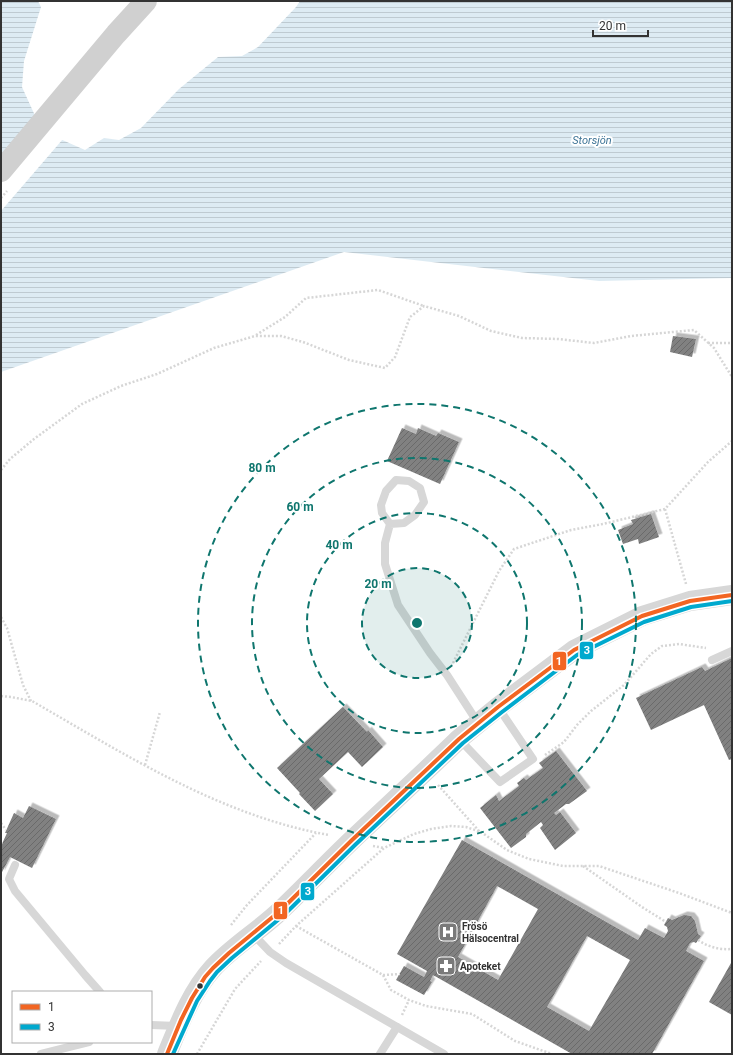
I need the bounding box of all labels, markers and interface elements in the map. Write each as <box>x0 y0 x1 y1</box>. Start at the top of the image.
scale bar <box>593 12 648 38</box>
text: 20 m <box>599 19 626 33</box>
water label: Storsjön <box>572 134 612 147</box>
text: 80 m <box>248 461 276 475</box>
text: 60 m <box>286 500 314 514</box>
text: 40 m <box>325 538 353 552</box>
text: 20 m <box>364 577 392 591</box>
centre of rings <box>410 616 424 630</box>
line badge: 3 <box>579 641 594 660</box>
text: 3 <box>584 644 590 657</box>
line badge: 1 <box>552 651 567 671</box>
text: 1 <box>556 655 562 668</box>
line badge: 3 <box>300 882 315 901</box>
text: 3 <box>305 885 311 898</box>
line badge: 1 <box>273 901 288 920</box>
text: 1 <box>278 904 284 917</box>
hospital icon: Frösö Hälsocentral <box>437 921 459 943</box>
place label: Frösö Hälsocentral <box>462 921 519 944</box>
pharmacy icon: Apoteket <box>435 955 457 977</box>
place label: Apoteket <box>460 961 501 972</box>
unlabelled marker <box>195 981 205 991</box>
legend <box>12 991 152 1043</box>
text: 1 <box>48 1000 55 1014</box>
text: 3 <box>48 1020 55 1034</box>

